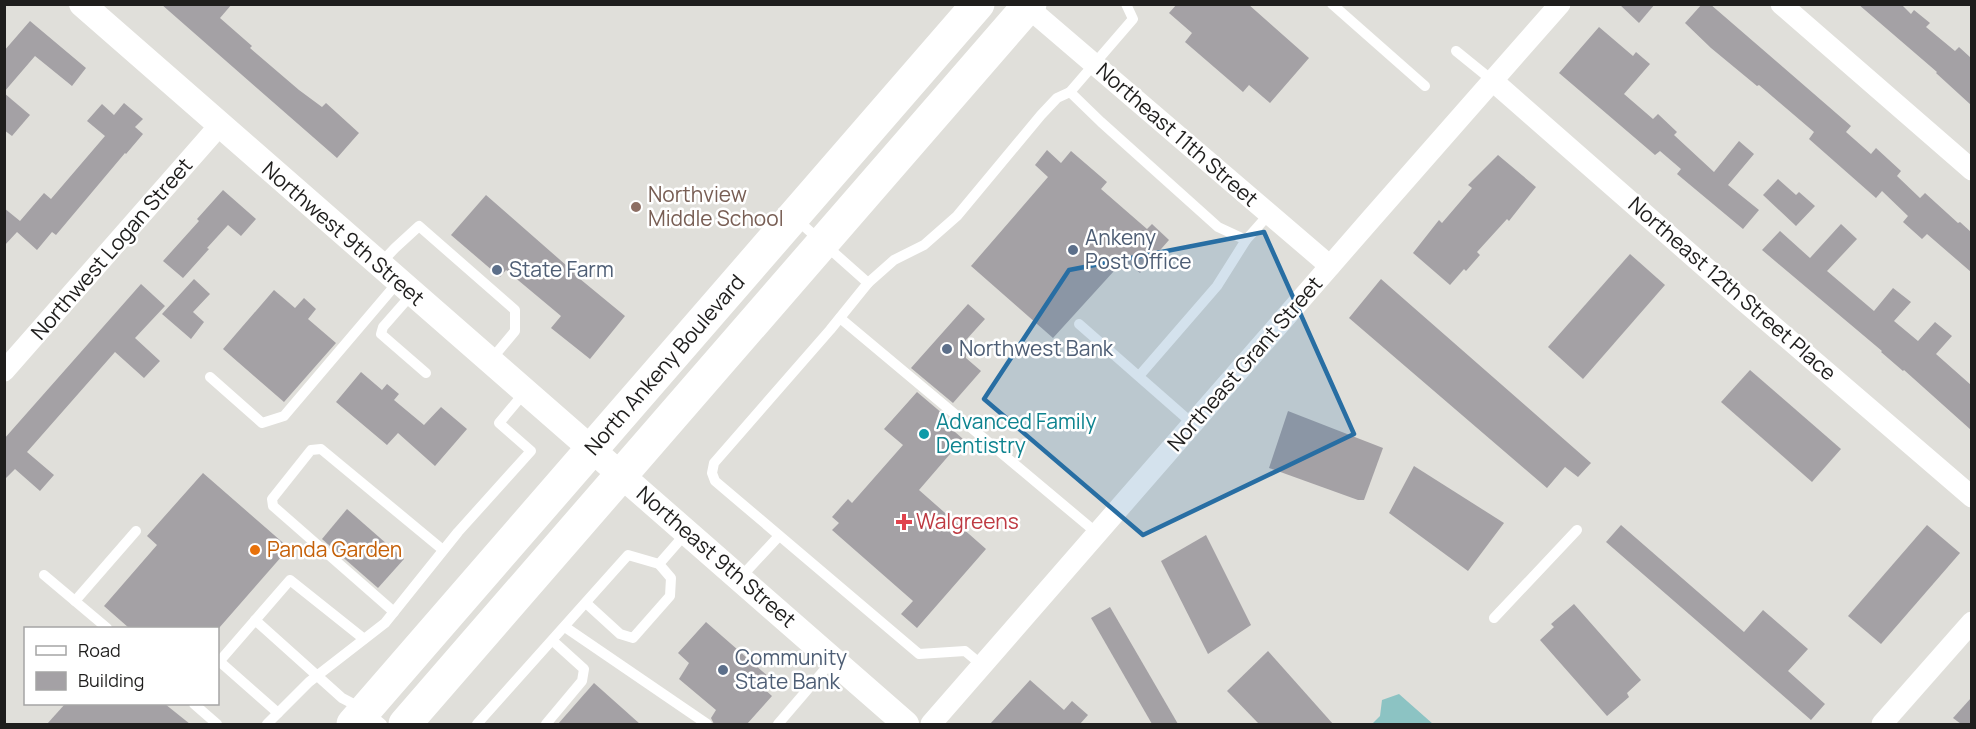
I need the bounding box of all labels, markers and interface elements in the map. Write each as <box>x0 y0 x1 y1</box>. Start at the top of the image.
street label: Northeast 11th Street <box>1091 56 1264 212</box>
street label: Northwest Logan Street <box>24 151 198 345</box>
street label: Northwest 9th Street <box>256 155 431 312</box>
place label: Northview Middle School <box>648 180 784 232</box>
street label: Northeast 12th Street Place <box>1623 190 1842 386</box>
marker: Northview Middle School <box>629 200 643 214</box>
place label: Ankeny Post Office <box>1085 223 1191 275</box>
marker: Ankeny Post Office <box>1066 243 1080 257</box>
place label: State Farm <box>509 255 614 283</box>
marker: State Farm <box>490 263 504 277</box>
street label: North Ankeny Boulevard <box>578 268 751 461</box>
street label: Northeast Grant Street <box>1161 270 1328 457</box>
place label: Northwest Bank <box>959 334 1114 362</box>
marker: Northwest Bank <box>940 342 954 356</box>
place label: Advanced Family Dentistry <box>936 407 1097 459</box>
marker: Advanced Family Dentistry <box>917 427 931 441</box>
street label: Northeast 9th Street <box>631 479 802 633</box>
place label: Walgreens <box>916 507 1019 535</box>
marker: Walgreens <box>897 515 911 529</box>
place label: Panda Garden <box>267 535 402 563</box>
marker: Panda Garden <box>248 543 262 557</box>
legend <box>24 627 219 705</box>
text: Road <box>78 638 121 662</box>
place label: Community State Bank <box>735 643 847 695</box>
marker: Community State Bank <box>716 663 730 677</box>
text: Building <box>78 668 144 692</box>

